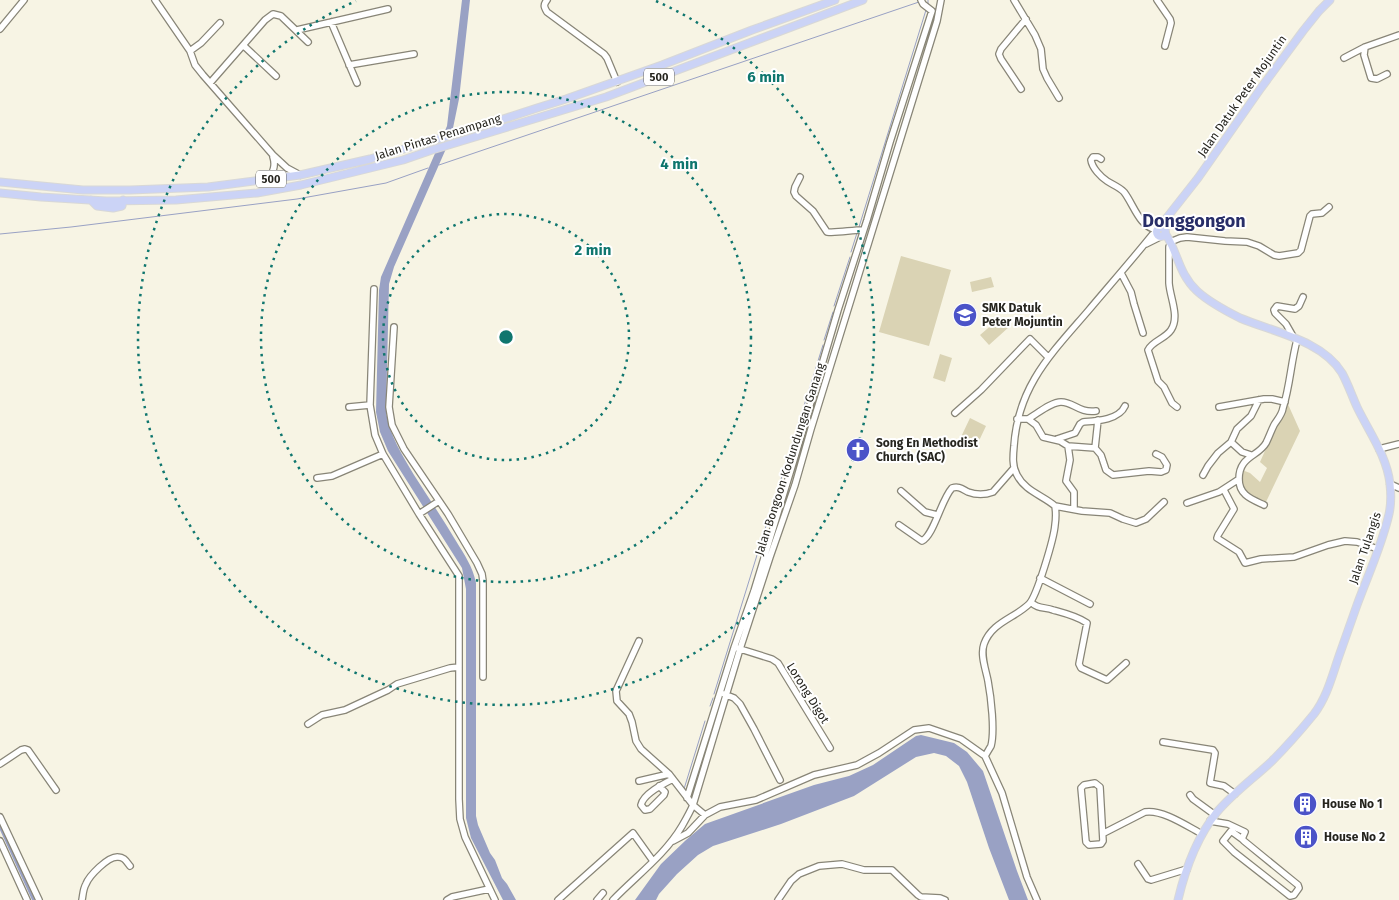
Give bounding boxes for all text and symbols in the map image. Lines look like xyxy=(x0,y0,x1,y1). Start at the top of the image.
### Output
street label: Jalan Datuk Peter Mojuntin xyxy=(1195,33,1289,159)
road number: 500 xyxy=(644,68,674,86)
text: 6 min xyxy=(747,68,785,86)
street label: Jalan Pintas Penampang xyxy=(373,111,503,163)
text: 4 min xyxy=(660,155,698,173)
road number: 500 xyxy=(256,170,286,188)
district label: Donggongon xyxy=(1142,210,1246,232)
text: 2 min xyxy=(575,241,611,259)
place label: SMK Datuk Peter Mojuntin xyxy=(982,301,1063,329)
school or university icon: SMK Datuk Peter Mojuntin xyxy=(952,302,978,328)
centre of rings xyxy=(497,328,515,346)
street label: Jalan Bongoon Kodundungan Ganang xyxy=(752,360,828,557)
place label: Song En Methodist Church (SAC) xyxy=(876,436,978,464)
church icon: Song En Methodist Church (SAC) xyxy=(845,437,871,463)
street label: Jalan Tulangis xyxy=(1346,510,1384,586)
street label: Lorong Digot xyxy=(784,660,833,726)
building icon: House No 1 xyxy=(1292,791,1318,817)
place label: House No 1 xyxy=(1322,797,1383,811)
building icon: House No 2 xyxy=(1293,824,1319,850)
place label: House No 2 xyxy=(1324,830,1385,844)

